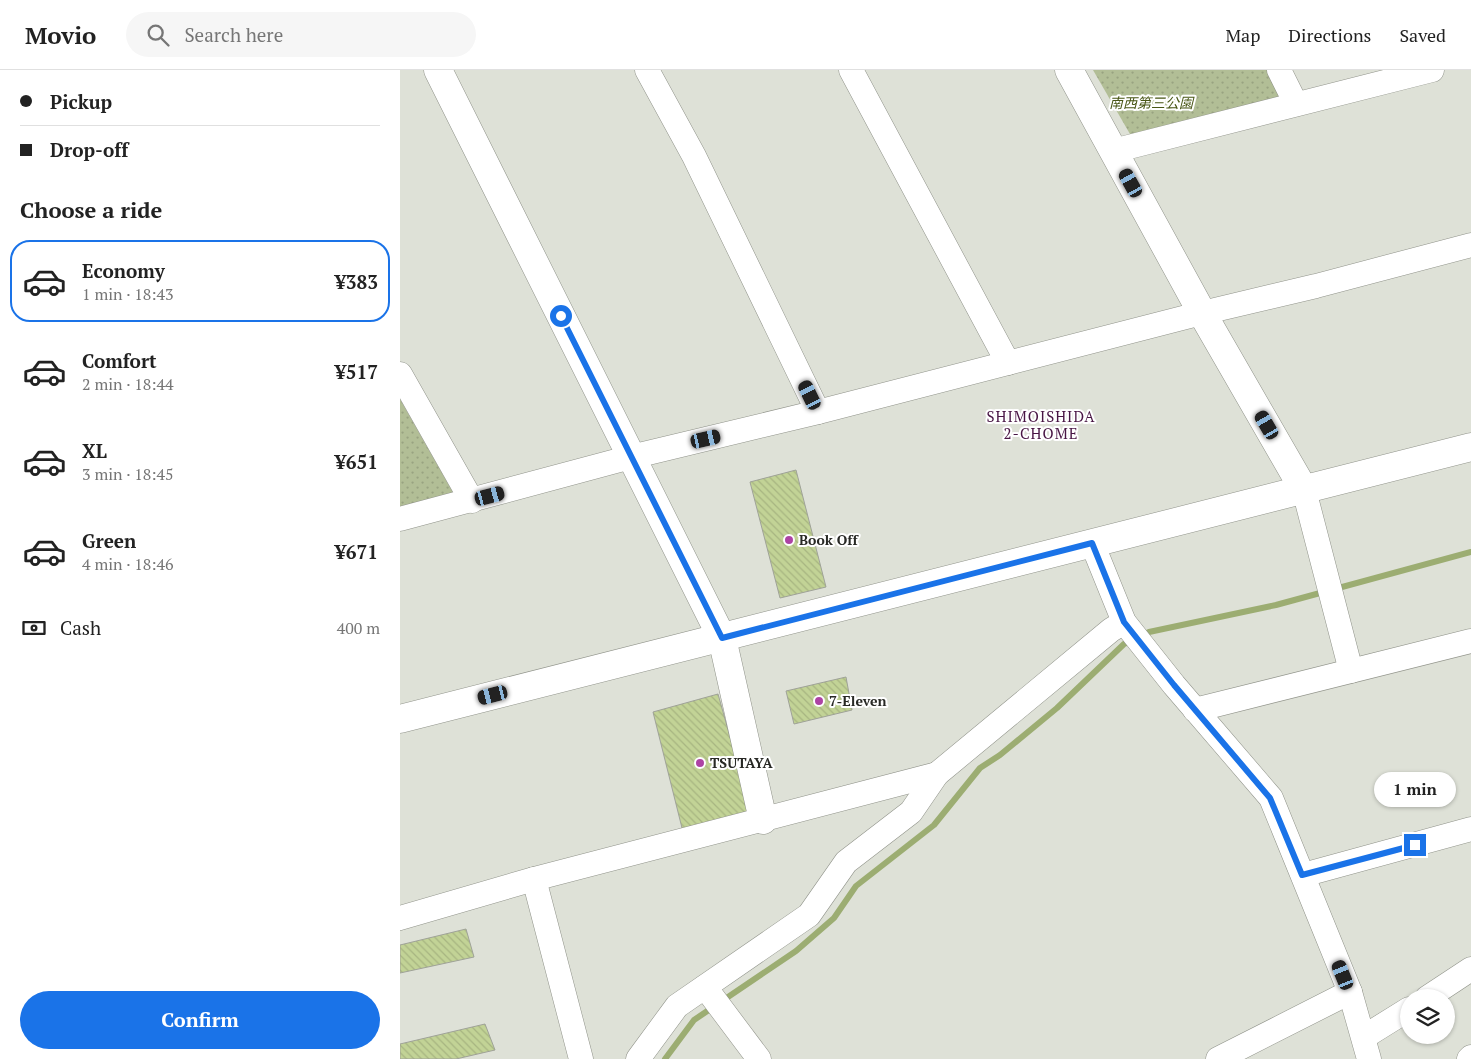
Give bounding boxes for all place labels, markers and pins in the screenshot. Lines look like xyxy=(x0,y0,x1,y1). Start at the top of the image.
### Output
place label: Book Off xyxy=(799,530,859,549)
marker: Book Off xyxy=(783,534,795,546)
place label: 7-Eleven xyxy=(829,691,887,710)
marker: 7-Eleven xyxy=(813,695,825,707)
place label: TSUTAYA xyxy=(710,753,773,772)
marker: TSUTAYA xyxy=(694,757,706,769)

